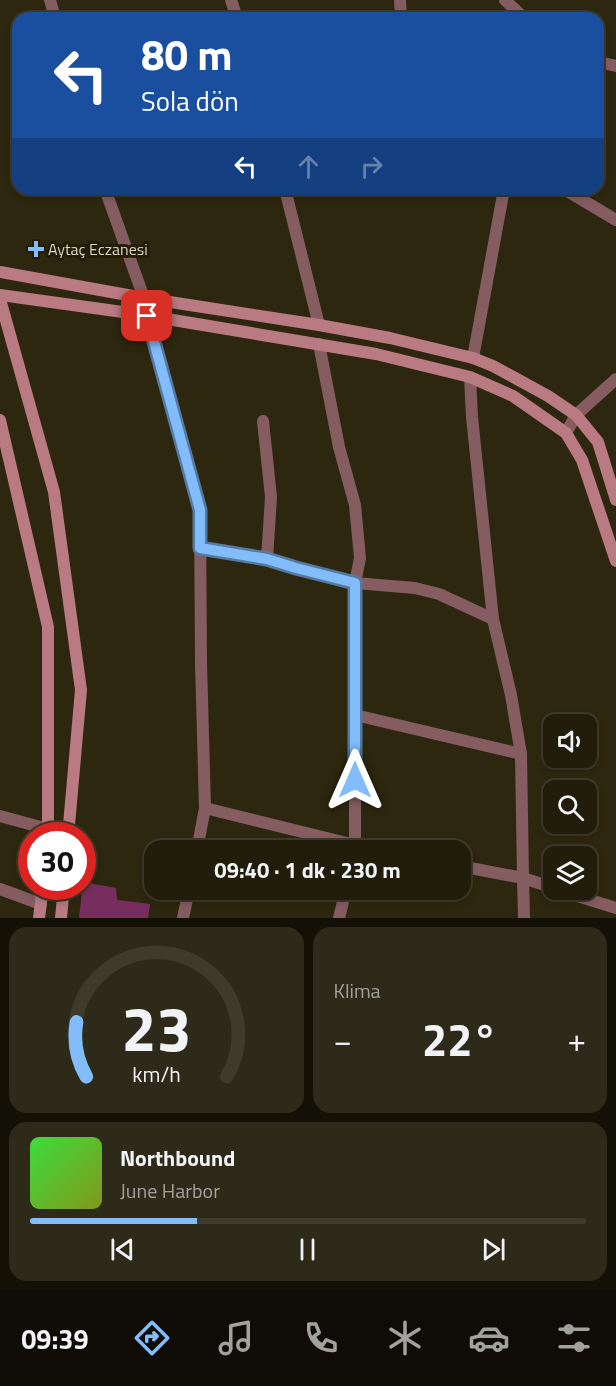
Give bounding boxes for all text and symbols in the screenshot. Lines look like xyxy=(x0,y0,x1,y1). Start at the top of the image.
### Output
text: 80 m xyxy=(141,22,233,86)
icon: left xyxy=(42,36,120,114)
text: Sola dön xyxy=(141,80,239,121)
icon: left xyxy=(229,150,262,183)
icon: ahead xyxy=(292,150,325,183)
icon: right xyxy=(355,150,388,183)
place label: Aytaç Eczanesi xyxy=(48,237,148,261)
marker: Aytaç Eczanesi xyxy=(29,242,43,256)
pin xyxy=(121,290,172,341)
icon: arrive xyxy=(130,299,163,332)
map controls xyxy=(543,714,597,900)
button: sound xyxy=(543,714,597,768)
position arrow xyxy=(323,748,387,812)
button: search xyxy=(543,780,597,834)
speed limit sign: 30 xyxy=(18,822,96,900)
button: layers xyxy=(543,846,597,900)
text: 09:40 · 1 dk · 230 m xyxy=(214,853,401,887)
text: Klima xyxy=(334,975,381,1006)
text: 23 xyxy=(121,980,191,1075)
text: 22° xyxy=(422,1005,498,1073)
text: − xyxy=(334,1015,352,1065)
text: + xyxy=(568,1015,586,1065)
text: km/h xyxy=(132,1058,181,1090)
text: Northbound xyxy=(120,1141,235,1175)
text: June Harbor xyxy=(120,1175,220,1206)
icon: previous xyxy=(106,1233,139,1266)
icon: pause xyxy=(291,1233,324,1266)
icon: next xyxy=(477,1233,510,1266)
icon: directions xyxy=(131,1317,173,1359)
icon: music xyxy=(215,1317,257,1359)
icon: phone xyxy=(300,1317,342,1359)
icon: climate xyxy=(384,1317,426,1359)
icon: car xyxy=(468,1317,510,1359)
icon: filters xyxy=(553,1317,595,1359)
text: 09:39 xyxy=(21,1318,89,1359)

